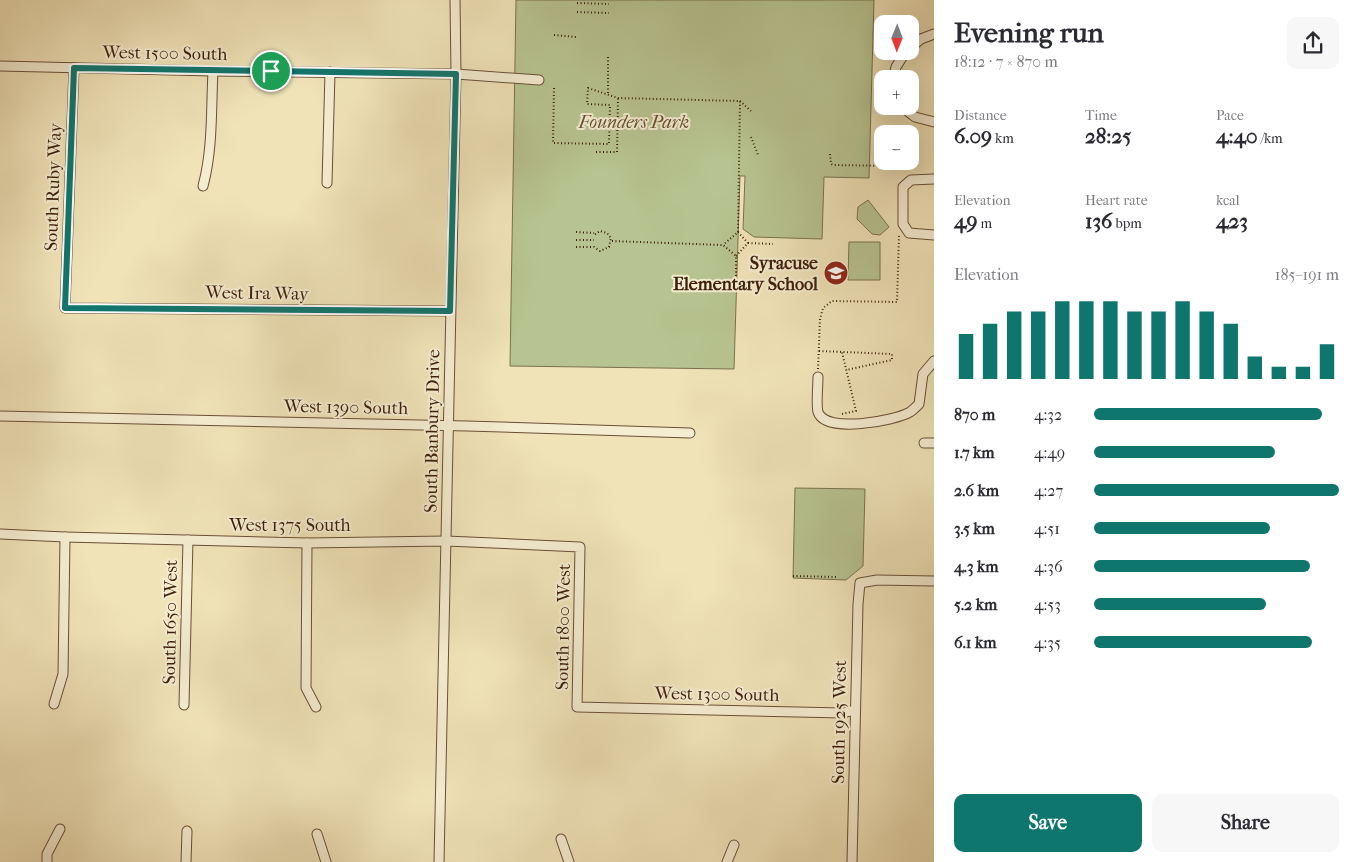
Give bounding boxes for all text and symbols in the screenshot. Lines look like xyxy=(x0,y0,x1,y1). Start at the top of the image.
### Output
north arrow xyxy=(874,15,919,60)
map controls xyxy=(874,15,919,170)
text: Evening run xyxy=(954,16,1104,49)
button: share xyxy=(1287,17,1339,69)
street label: West 1500 South xyxy=(101,42,228,65)
pin xyxy=(250,50,292,92)
text: 18:12 · 7 × 870 m xyxy=(954,52,1058,71)
icon: arrive xyxy=(257,57,285,85)
button: + xyxy=(874,70,919,115)
text: Distance xyxy=(954,107,1007,124)
text: Time xyxy=(1085,107,1117,124)
text: Pace xyxy=(1216,107,1244,124)
park label: Founders Park xyxy=(578,112,689,133)
street label: South Ruby Way xyxy=(41,121,66,251)
text: 6.09 xyxy=(954,124,992,148)
text: 28:25 xyxy=(1085,124,1131,148)
text: 4:40 xyxy=(1216,124,1257,148)
button: − xyxy=(874,125,919,170)
text: km xyxy=(992,130,1014,147)
text: /km xyxy=(1257,130,1283,147)
text: Elevation xyxy=(954,192,1011,209)
text: Heart rate xyxy=(1085,192,1148,209)
text: kcal xyxy=(1216,192,1240,209)
text: 49 xyxy=(954,209,977,233)
text: 136 xyxy=(1085,209,1112,233)
text: 423 xyxy=(1216,209,1248,233)
text: m xyxy=(977,215,992,232)
text: bpm xyxy=(1112,215,1142,232)
place label: Syracuse Elementary School xyxy=(673,253,819,295)
school or university icon: Syracuse Elementary School xyxy=(823,260,849,286)
text: Elevation xyxy=(954,265,1019,284)
text: 185–191 m xyxy=(1275,265,1339,284)
street label: West Ira Way xyxy=(204,282,310,305)
street label: South Banbury Drive xyxy=(421,349,444,513)
street label: West 1390 South xyxy=(283,396,408,419)
text: 870 m xyxy=(954,405,995,424)
text: 4:32 xyxy=(1034,405,1062,424)
text: 1.7 km xyxy=(954,443,995,462)
text: 4:49 xyxy=(1034,443,1065,462)
text: 2.6 km xyxy=(954,481,999,500)
text: 4:27 xyxy=(1034,481,1063,500)
street label: West 1375 South xyxy=(228,515,351,536)
text: 3.5 km xyxy=(954,519,995,538)
text: 4:51 xyxy=(1034,519,1060,538)
text: 4.3 km xyxy=(954,557,998,576)
text: 4:36 xyxy=(1034,557,1063,576)
street label: South 1650 West xyxy=(159,559,182,685)
street label: South 1800 West xyxy=(552,563,575,690)
text: 5.2 km xyxy=(954,595,997,614)
text: 4:53 xyxy=(1034,595,1061,614)
text: 6.1 km xyxy=(954,633,996,652)
text: 4:35 xyxy=(1034,633,1061,652)
street label: South 1925 West xyxy=(828,659,851,784)
street label: West 1300 South xyxy=(653,683,780,706)
button: Save xyxy=(954,794,1142,852)
button: Share xyxy=(1152,794,1339,852)

